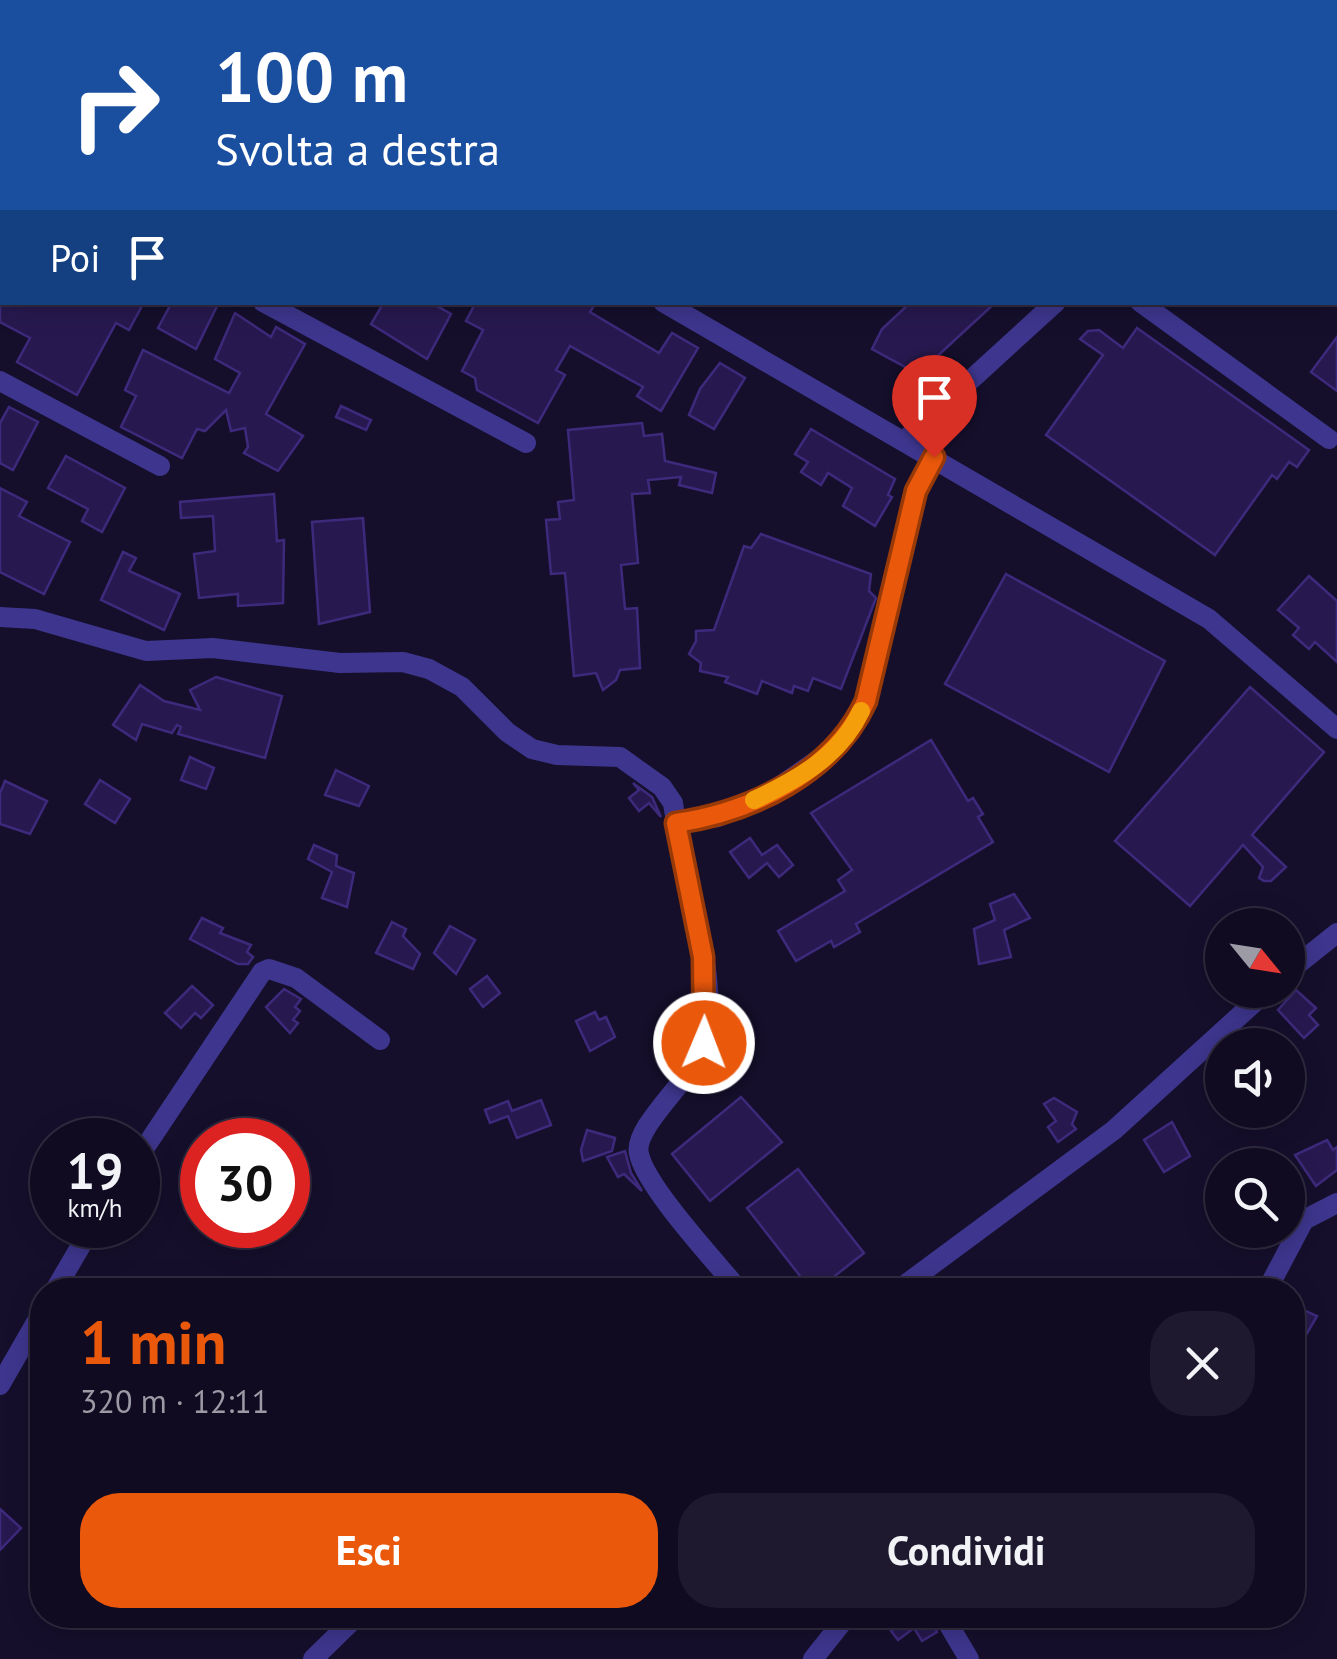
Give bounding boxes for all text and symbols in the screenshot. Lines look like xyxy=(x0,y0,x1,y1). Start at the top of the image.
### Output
text: 100 m xyxy=(215,31,408,121)
icon: right xyxy=(50,40,180,170)
text: Svolta a destra xyxy=(215,119,500,177)
icon: arrive xyxy=(120,230,175,285)
text: Poi xyxy=(50,233,100,282)
pin xyxy=(892,355,977,458)
icon: arrive xyxy=(907,370,962,425)
north arrow xyxy=(1205,908,1305,1008)
map controls xyxy=(1205,908,1305,1248)
position arrow xyxy=(652,991,756,1095)
button: sound xyxy=(1205,1028,1305,1128)
speed limit sign: 30 xyxy=(180,1118,310,1248)
text: 19 xyxy=(67,1138,123,1203)
button: search xyxy=(1205,1148,1305,1248)
text: km/h xyxy=(68,1192,122,1224)
text: 1 min xyxy=(80,1303,226,1381)
button: close xyxy=(1150,1311,1255,1416)
text: 320 m · 12:11 xyxy=(80,1380,269,1422)
button: Esci xyxy=(80,1493,658,1608)
button: Condividi xyxy=(678,1493,1255,1608)

